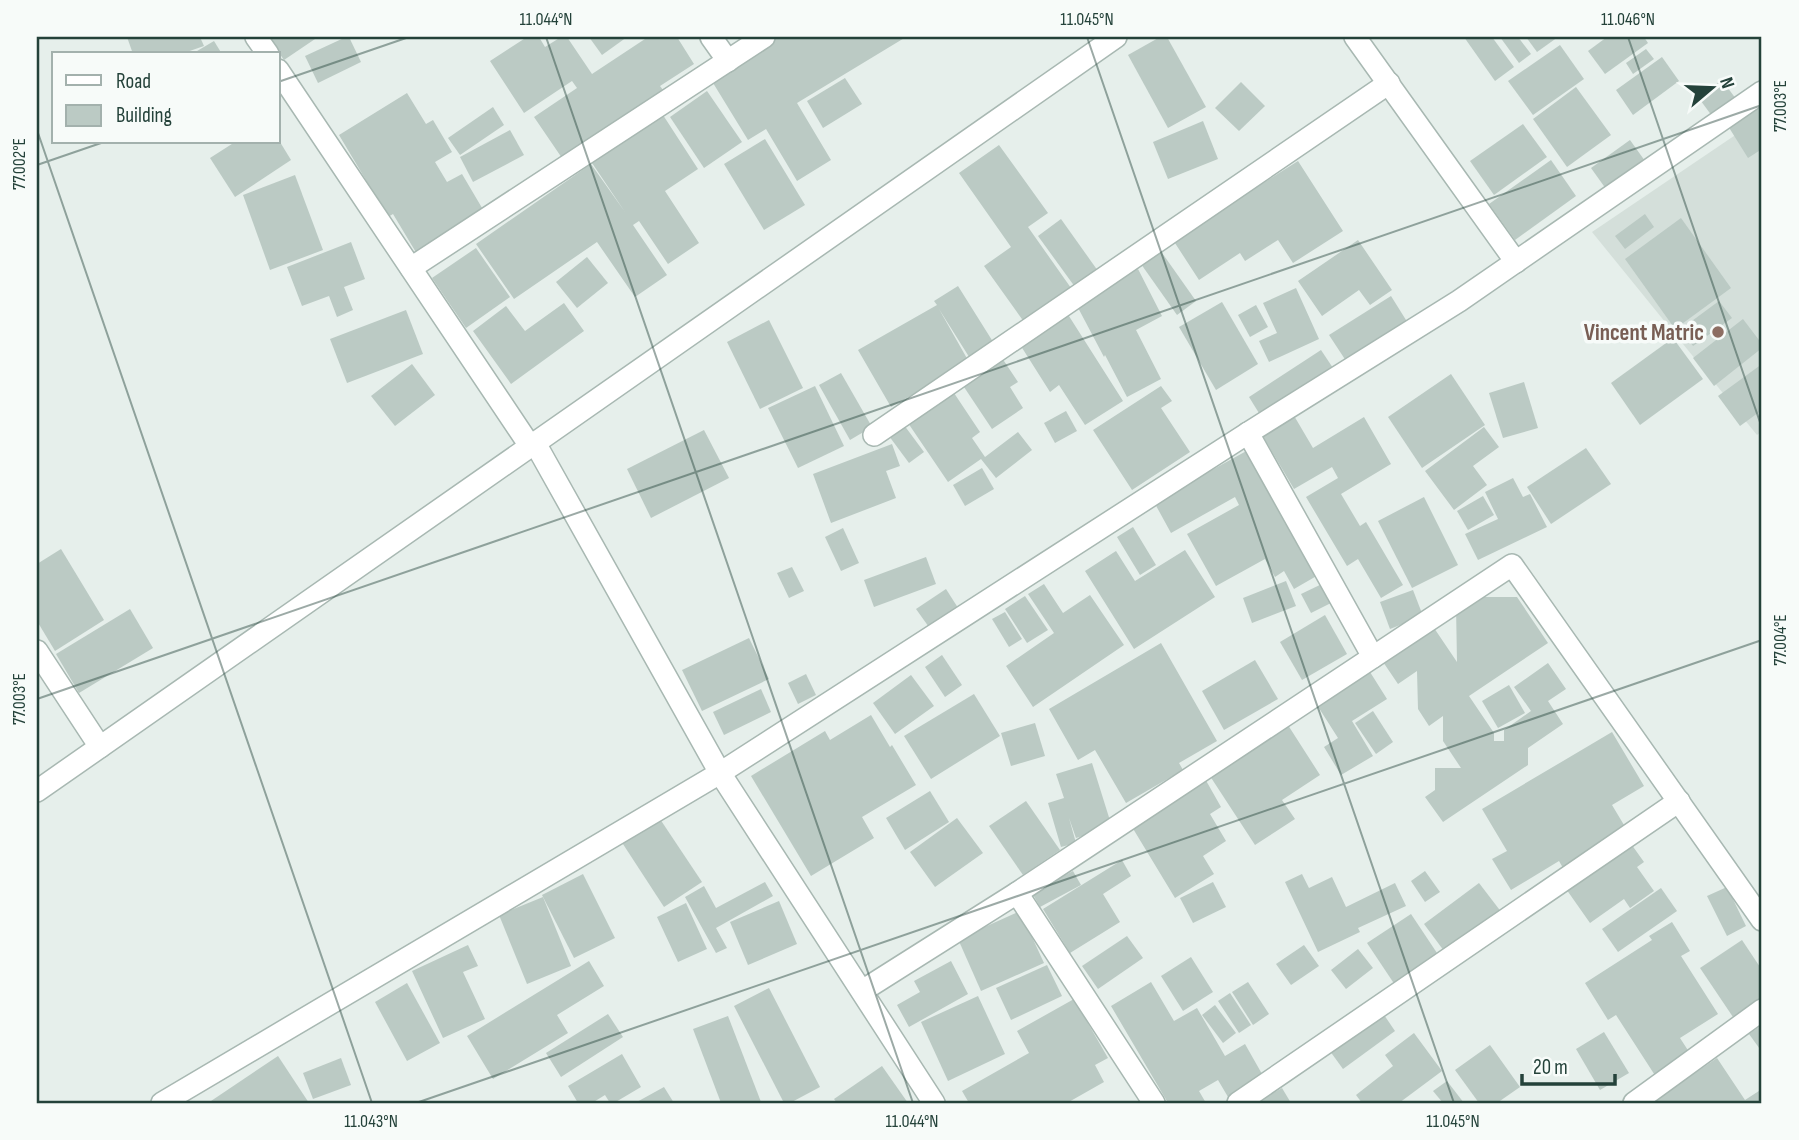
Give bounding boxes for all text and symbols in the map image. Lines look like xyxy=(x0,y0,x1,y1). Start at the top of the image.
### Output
text: 11.044°N xyxy=(520,9,572,30)
text: 11.045°N xyxy=(1060,9,1114,30)
text: 11.046°N xyxy=(1601,9,1655,30)
legend xyxy=(52,52,280,144)
north arrow xyxy=(1676,52,1746,122)
text: Road xyxy=(116,69,151,94)
text: N xyxy=(1714,74,1739,91)
text: 77.003°E xyxy=(1770,80,1791,132)
text: Building xyxy=(116,103,172,128)
text: 77.002°E xyxy=(9,138,30,190)
place label: Vincent Matric xyxy=(1584,319,1704,347)
marker: Vincent Matric xyxy=(1710,324,1726,340)
text: 77.004°E xyxy=(1770,614,1791,666)
text: 77.003°E xyxy=(9,673,30,725)
scale bar xyxy=(1522,1042,1615,1086)
text: 20 m xyxy=(1533,1055,1568,1080)
text: 11.043°N xyxy=(344,1111,398,1132)
text: 11.044°N xyxy=(886,1111,938,1132)
text: 11.045°N xyxy=(1426,1111,1480,1132)

